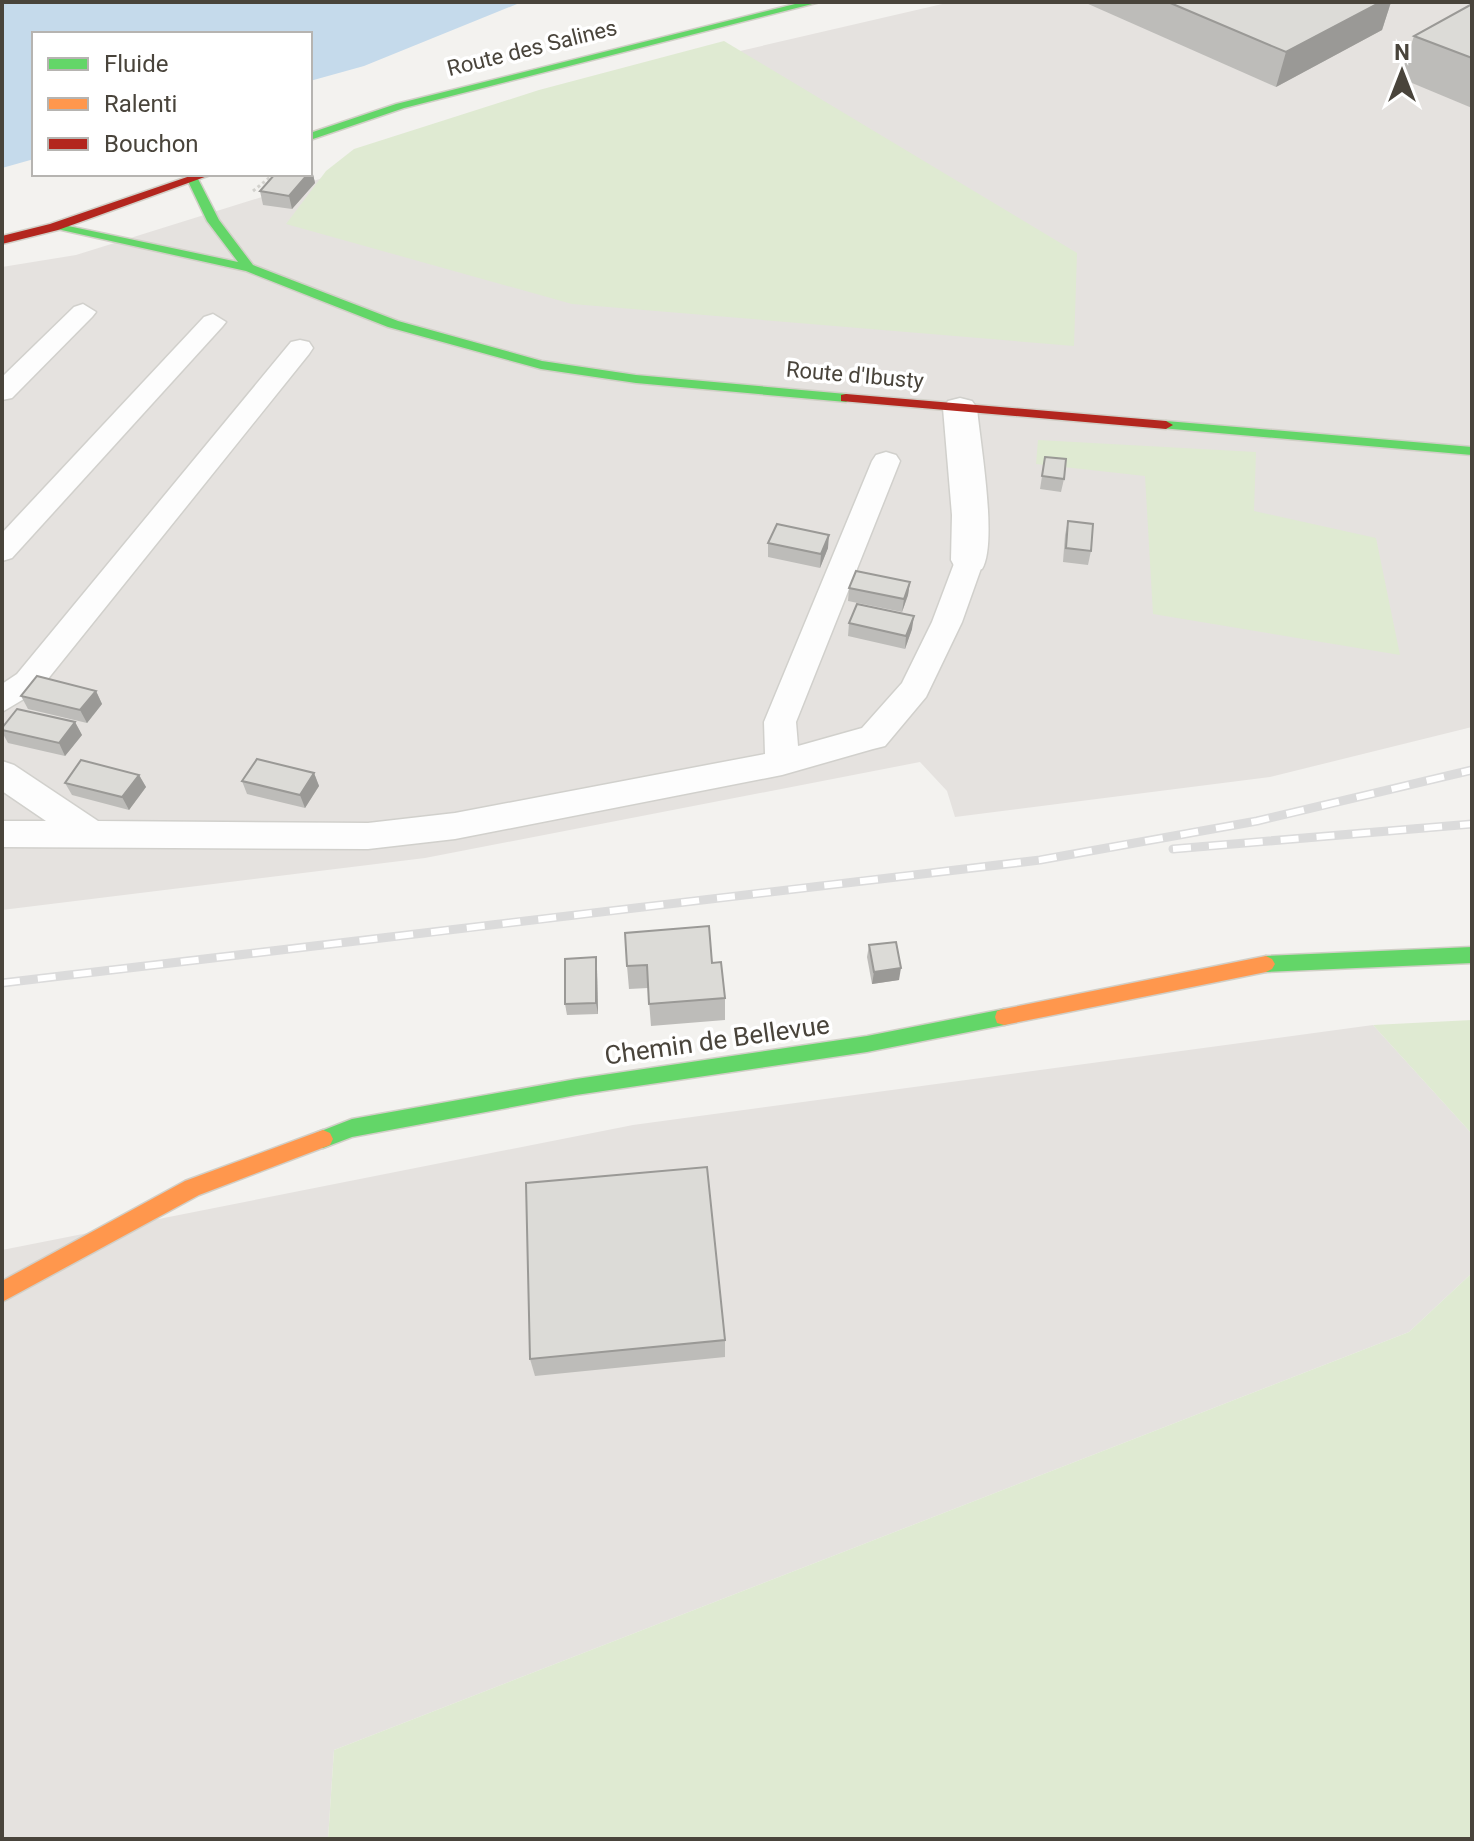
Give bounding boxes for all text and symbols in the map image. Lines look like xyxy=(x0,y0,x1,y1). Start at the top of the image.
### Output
street label: Route des Salines xyxy=(444,15,620,81)
legend xyxy=(32,32,312,176)
north arrow xyxy=(1362,32,1442,112)
text: N xyxy=(1394,40,1410,65)
text: Fluide xyxy=(104,50,168,78)
text: Ralenti xyxy=(104,90,177,118)
text: Bouchon xyxy=(104,130,199,158)
street label: Route d'Ibusty xyxy=(785,357,926,394)
street label: Chemin de Bellevue xyxy=(603,1009,831,1071)

